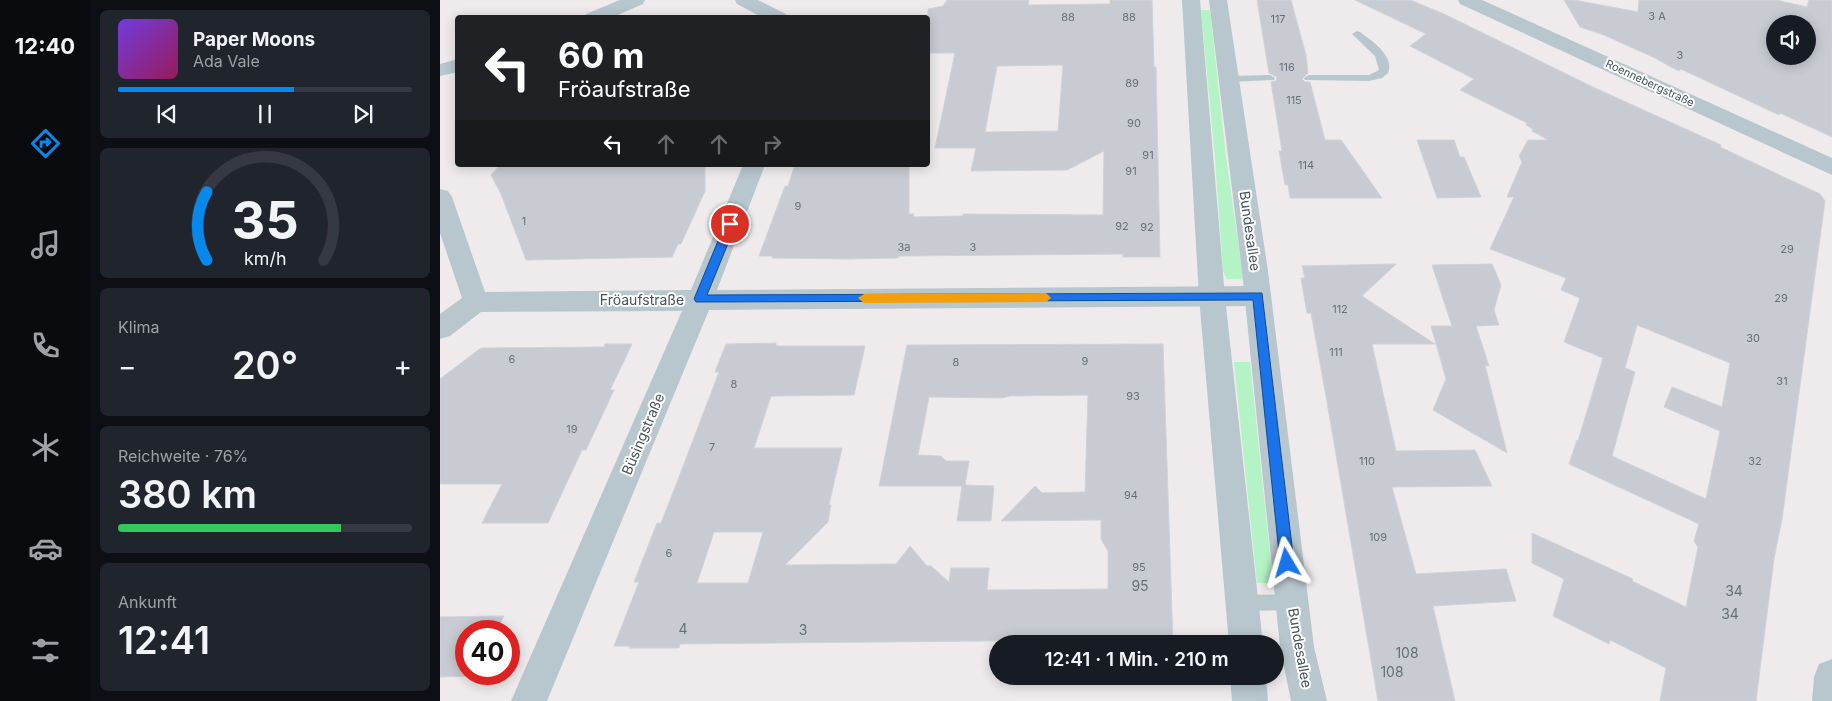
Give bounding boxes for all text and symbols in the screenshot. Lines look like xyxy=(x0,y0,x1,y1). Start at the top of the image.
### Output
house number: 3 A xyxy=(1648,9,1666,23)
house number: 88 xyxy=(1061,10,1075,24)
house number: 88 xyxy=(1122,10,1136,24)
house number: 117 xyxy=(1270,12,1286,26)
map controls xyxy=(1766,15,1816,65)
button: sound xyxy=(1766,15,1816,65)
text: Paper Moons xyxy=(193,28,315,51)
text: 12:40 xyxy=(15,33,75,59)
text: 60 m xyxy=(558,34,645,76)
icon: left xyxy=(475,35,540,100)
house number: 3 xyxy=(1677,48,1684,62)
text: Ada Vale xyxy=(193,51,260,71)
street label: Roennebergstraße xyxy=(1603,56,1697,110)
house number: 116 xyxy=(1279,60,1295,74)
text: Fröaufstraße xyxy=(558,76,691,102)
house number: 89 xyxy=(1125,76,1139,90)
house number: 115 xyxy=(1286,93,1302,107)
icon: previous xyxy=(153,100,181,128)
icon: pause xyxy=(251,100,279,128)
icon: next xyxy=(349,100,377,128)
house number: 90 xyxy=(1127,116,1141,130)
icon: directions xyxy=(28,126,63,161)
icon: left xyxy=(599,130,627,158)
icon: ahead xyxy=(652,130,680,158)
icon: ahead xyxy=(705,130,733,158)
icon: right xyxy=(758,130,786,158)
house number: 91 xyxy=(1142,148,1154,162)
house number: 114 xyxy=(1298,158,1314,172)
house number: 91 xyxy=(1125,164,1137,178)
text: 35 xyxy=(232,189,298,252)
street label: Bundesallee xyxy=(1236,190,1265,272)
house number: 9 xyxy=(795,199,802,213)
pin xyxy=(709,203,751,245)
icon: arrive xyxy=(716,210,744,238)
house number: 1 xyxy=(522,214,526,228)
house number: 92 xyxy=(1115,219,1129,233)
house number: 92 xyxy=(1140,220,1154,234)
icon: music xyxy=(28,227,63,262)
house number: 3a xyxy=(898,240,910,254)
house number: 3 xyxy=(970,240,977,254)
house number: 29 xyxy=(1780,242,1794,256)
text: km/h xyxy=(244,248,286,269)
street label: Fröaufstraße xyxy=(600,291,684,308)
house number: 29 xyxy=(1774,291,1788,305)
house number: 112 xyxy=(1332,302,1348,316)
text: Klima xyxy=(118,317,160,337)
icon: phone xyxy=(28,328,63,363)
house number: 30 xyxy=(1746,331,1760,345)
text: 20° xyxy=(232,342,298,388)
house number: 111 xyxy=(1329,345,1343,359)
text: − xyxy=(118,349,137,383)
text: + xyxy=(393,349,412,383)
house number: 6 xyxy=(509,352,516,366)
house number: 9 xyxy=(1082,354,1089,368)
house number: 8 xyxy=(953,355,960,369)
house number: 31 xyxy=(1776,374,1788,388)
house number: 8 xyxy=(731,377,738,391)
house number: 93 xyxy=(1126,389,1140,403)
street label: Büsingstraße xyxy=(618,390,667,477)
house number: 19 xyxy=(566,422,578,436)
icon: climate xyxy=(28,430,63,465)
house number: 7 xyxy=(709,440,715,454)
text: Reichweite · 76% xyxy=(118,446,248,466)
house number: 110 xyxy=(1359,454,1375,468)
house number: 32 xyxy=(1748,454,1762,468)
text: 380 km xyxy=(118,471,257,517)
house number: 94 xyxy=(1124,488,1138,502)
house number: 109 xyxy=(1369,530,1387,544)
icon: car xyxy=(28,531,63,566)
position arrow xyxy=(1260,536,1312,588)
house number: 6 xyxy=(666,546,673,560)
house number: 95 xyxy=(1132,560,1146,574)
house number: 95 xyxy=(1131,577,1149,594)
house number: 34 xyxy=(1725,582,1743,599)
text: Ankunft xyxy=(118,592,177,612)
house number: 34 xyxy=(1721,605,1739,622)
street label: Bundesallee xyxy=(1285,607,1316,689)
text: 12:41 xyxy=(118,617,210,663)
speed limit sign: 40 xyxy=(455,620,520,685)
house number: 4 xyxy=(678,620,688,637)
house number: 3 xyxy=(799,621,807,638)
icon: filters xyxy=(28,633,63,668)
house number: 108 xyxy=(1395,644,1419,661)
text: 12:41 · 1 Min. · 210 m xyxy=(1044,648,1229,671)
house number: 108 xyxy=(1380,663,1404,680)

